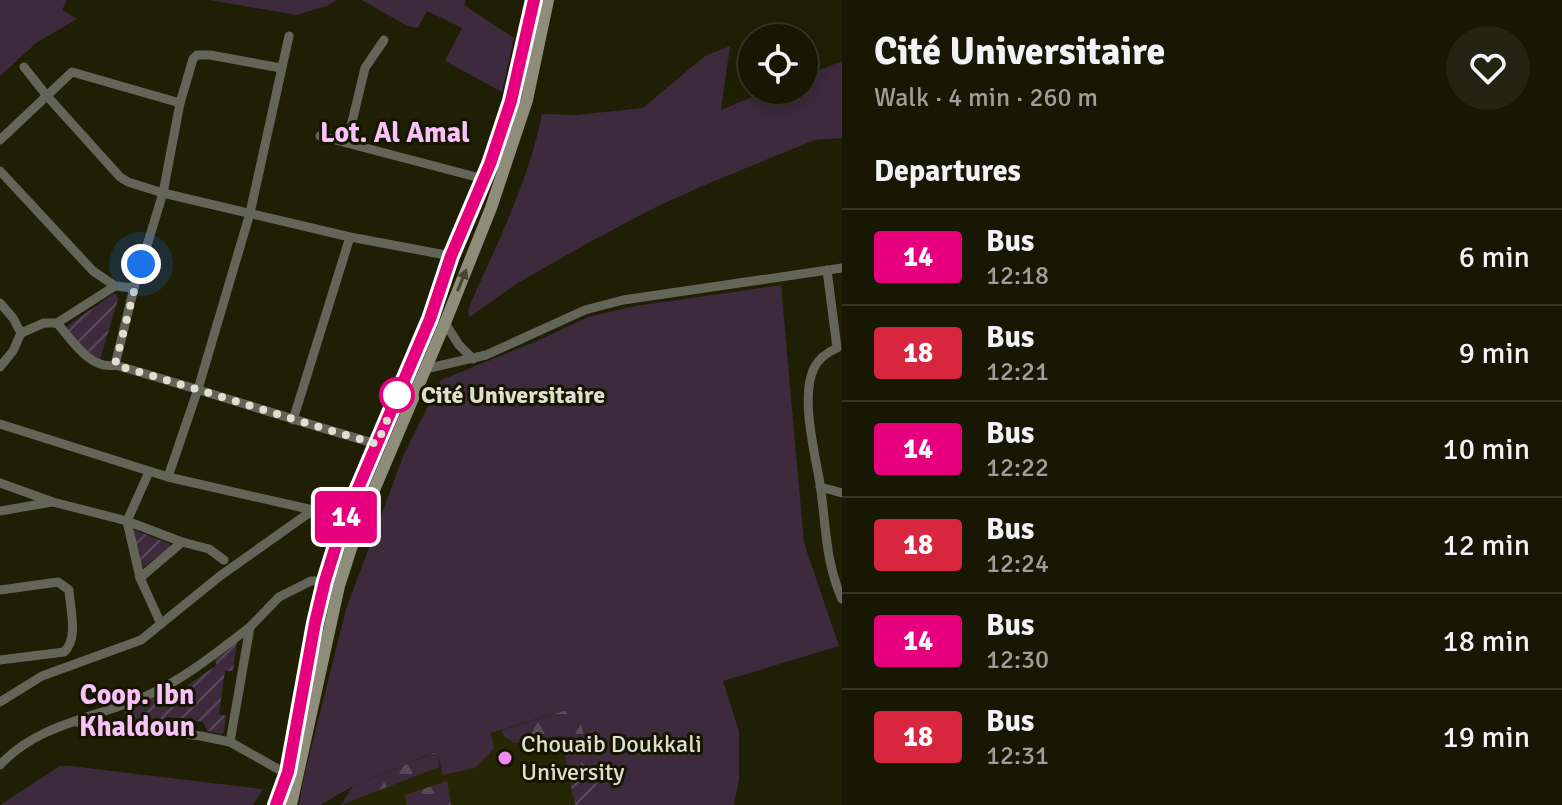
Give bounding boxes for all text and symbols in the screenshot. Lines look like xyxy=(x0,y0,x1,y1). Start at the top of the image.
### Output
map controls xyxy=(738,24,818,104)
button: locate xyxy=(738,24,818,104)
button: heart xyxy=(1446,26,1530,110)
text: Cité Universitaire xyxy=(874,28,1165,75)
text: Walk · 4 min · 260 m xyxy=(874,82,1098,114)
district label: Lot. Al Amal xyxy=(320,116,470,150)
text: Departures xyxy=(874,153,1021,190)
text: Bus xyxy=(986,223,1034,260)
text: 6 min xyxy=(1459,239,1530,276)
text: 14 xyxy=(903,240,933,274)
your location xyxy=(121,244,161,284)
text: 12:18 xyxy=(986,260,1049,292)
one-way arrow xyxy=(456,268,469,292)
text: Bus xyxy=(986,319,1034,356)
text: 9 min xyxy=(1459,335,1530,372)
text: 18 xyxy=(903,336,933,370)
text: 12:21 xyxy=(986,356,1049,388)
marker: Cité Universitaire xyxy=(380,378,414,412)
place label: Cité Universitaire xyxy=(421,380,605,410)
text: Bus xyxy=(986,415,1034,452)
text: 10 min xyxy=(1443,431,1530,468)
text: 14 xyxy=(903,432,933,466)
text: 12:22 xyxy=(986,452,1049,484)
line badge: 14 xyxy=(310,491,382,543)
text: 14 xyxy=(331,500,361,534)
text: Bus xyxy=(986,511,1034,548)
text: 12 min xyxy=(1443,527,1530,564)
text: 18 xyxy=(903,528,933,562)
text: 12:24 xyxy=(986,548,1049,580)
text: Bus xyxy=(986,607,1034,644)
text: 18 min xyxy=(1443,623,1530,660)
text: 14 xyxy=(903,624,933,658)
text: 12:30 xyxy=(986,644,1049,676)
district label: Coop. Ibn Khaldoun xyxy=(79,678,195,744)
text: Bus xyxy=(986,703,1034,740)
text: 19 min xyxy=(1443,719,1530,756)
text: 18 xyxy=(903,720,933,754)
place label: Chouaib Doukkali University xyxy=(521,729,702,787)
text: 12:31 xyxy=(986,740,1049,772)
marker: Chouaib Doukkali University xyxy=(496,749,514,767)

